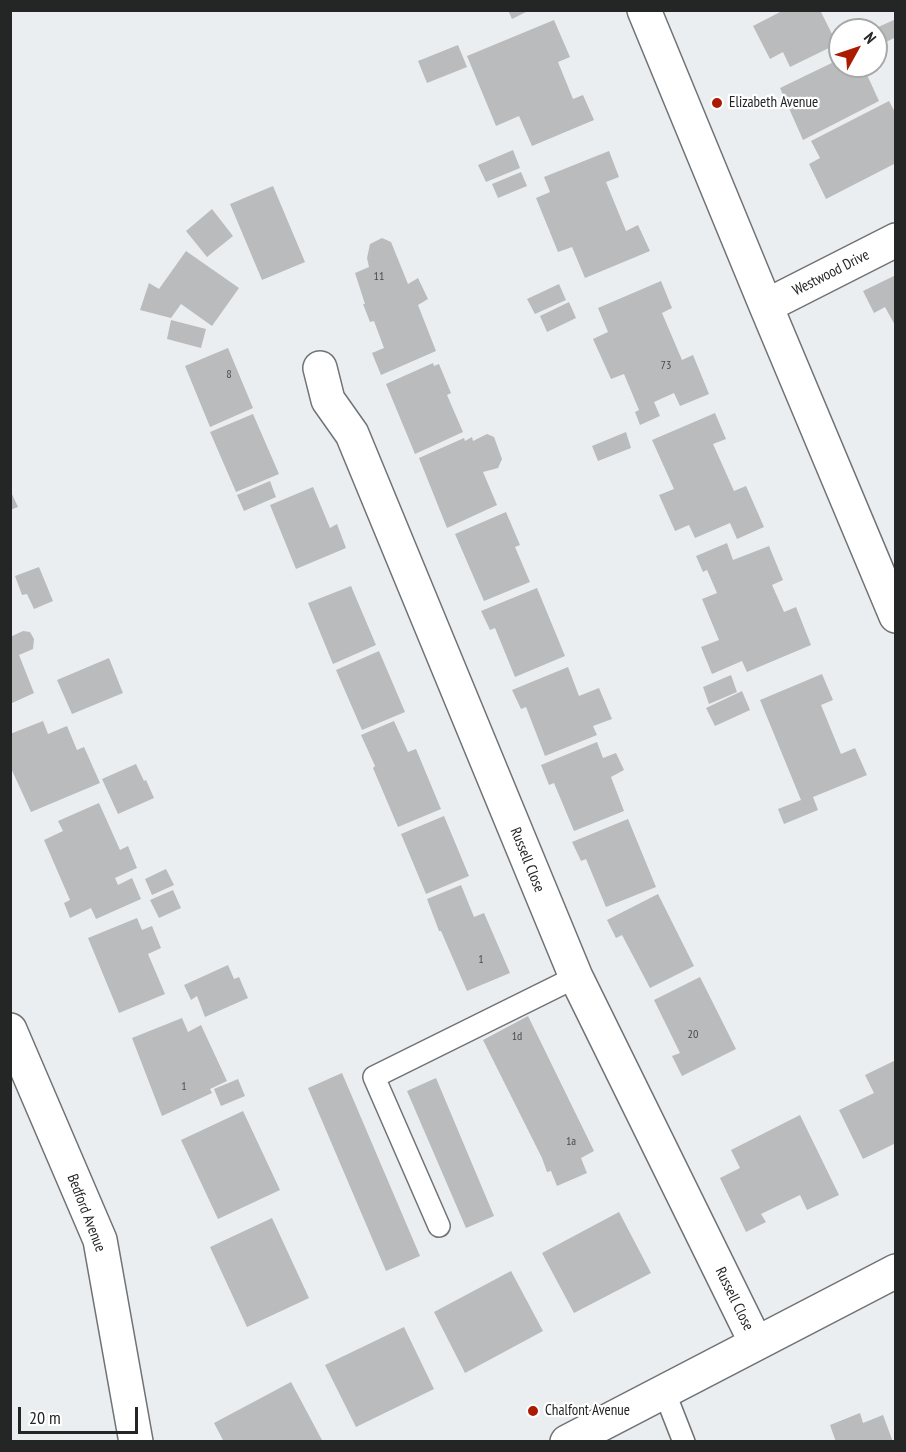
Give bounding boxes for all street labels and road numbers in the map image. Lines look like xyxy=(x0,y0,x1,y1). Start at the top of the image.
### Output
street label: Westwood Drive xyxy=(790,246,872,300)
street label: Russell Close xyxy=(506,825,548,895)
street label: Bedford Avenue xyxy=(63,1172,109,1254)
street label: Russell Close xyxy=(711,1264,757,1334)

